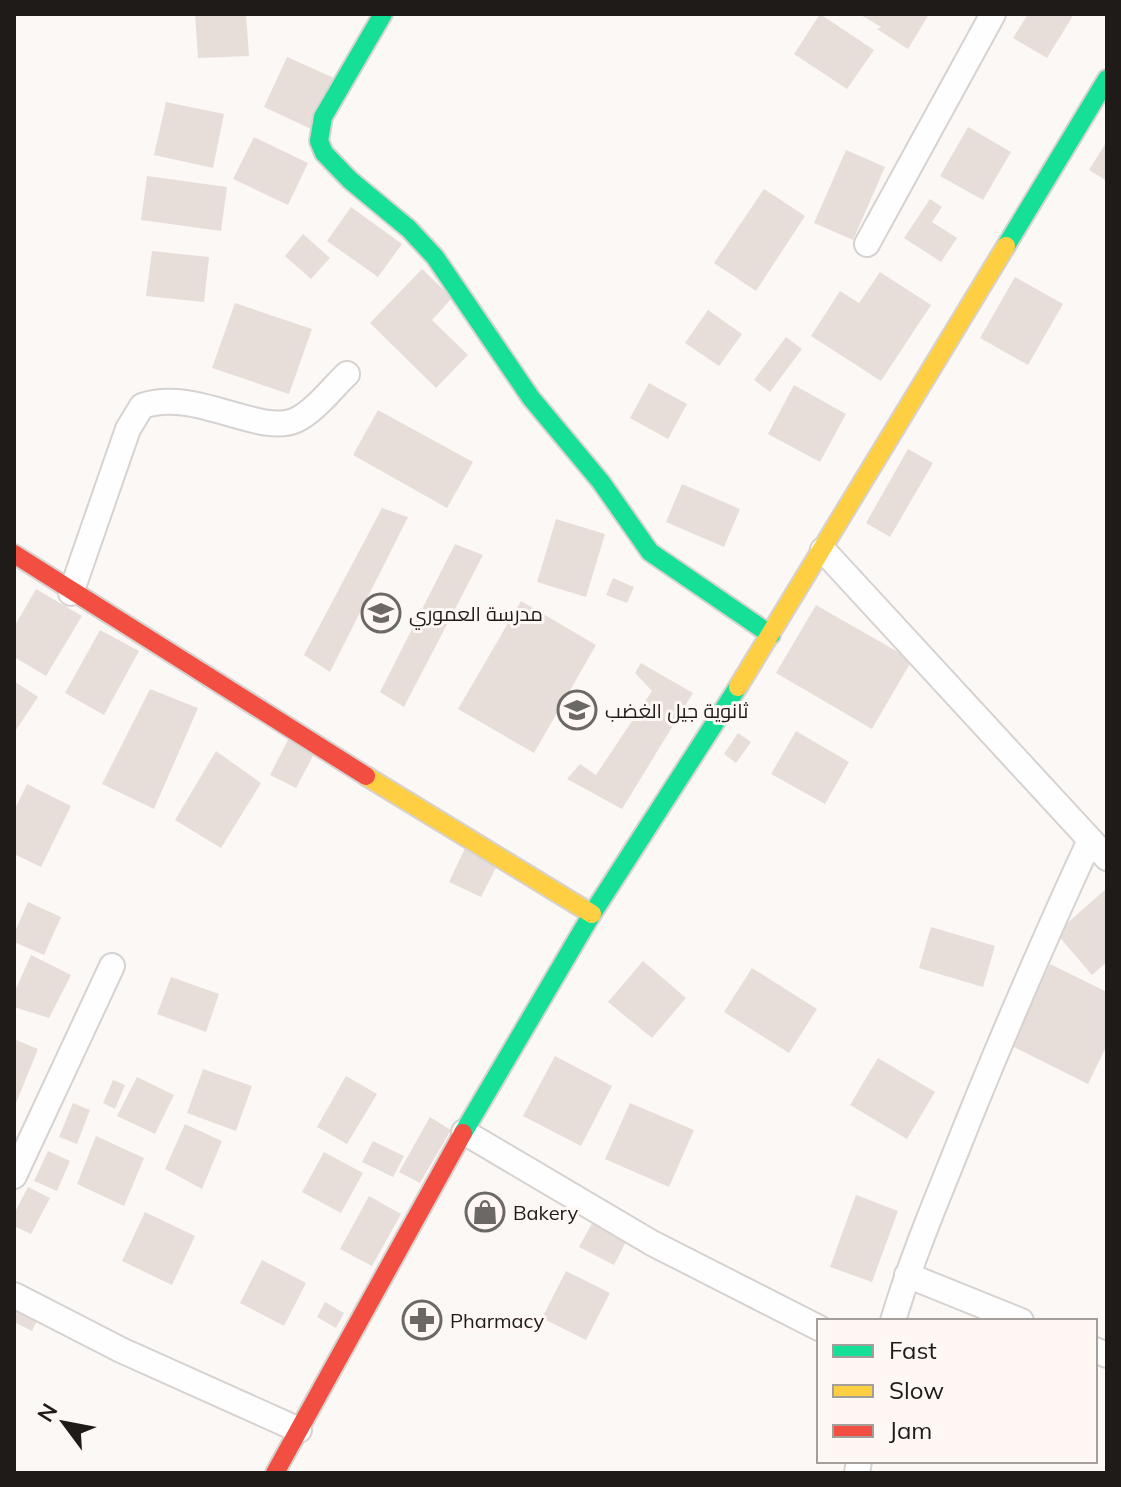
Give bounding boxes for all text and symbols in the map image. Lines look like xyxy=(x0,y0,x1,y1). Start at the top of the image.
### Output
school or university icon: مدرسة العموري xyxy=(360,592,402,634)
place label: مدرسة العموري xyxy=(409,601,543,630)
school or university icon: ثانوية جيل الغضب xyxy=(556,689,598,731)
place label: ثانوية جيل الغضب xyxy=(605,698,749,724)
shop icon: Bakery xyxy=(464,1191,506,1233)
place label: Bakery xyxy=(513,1200,578,1225)
pharmacy icon: Pharmacy xyxy=(401,1299,443,1341)
place label: Pharmacy xyxy=(450,1308,545,1333)
legend xyxy=(817,1319,1097,1463)
text: Fast xyxy=(889,1335,937,1365)
text: Slow xyxy=(889,1375,944,1405)
north arrow xyxy=(24,1383,104,1463)
text: N xyxy=(31,1398,63,1427)
text: Jam xyxy=(889,1415,932,1445)

